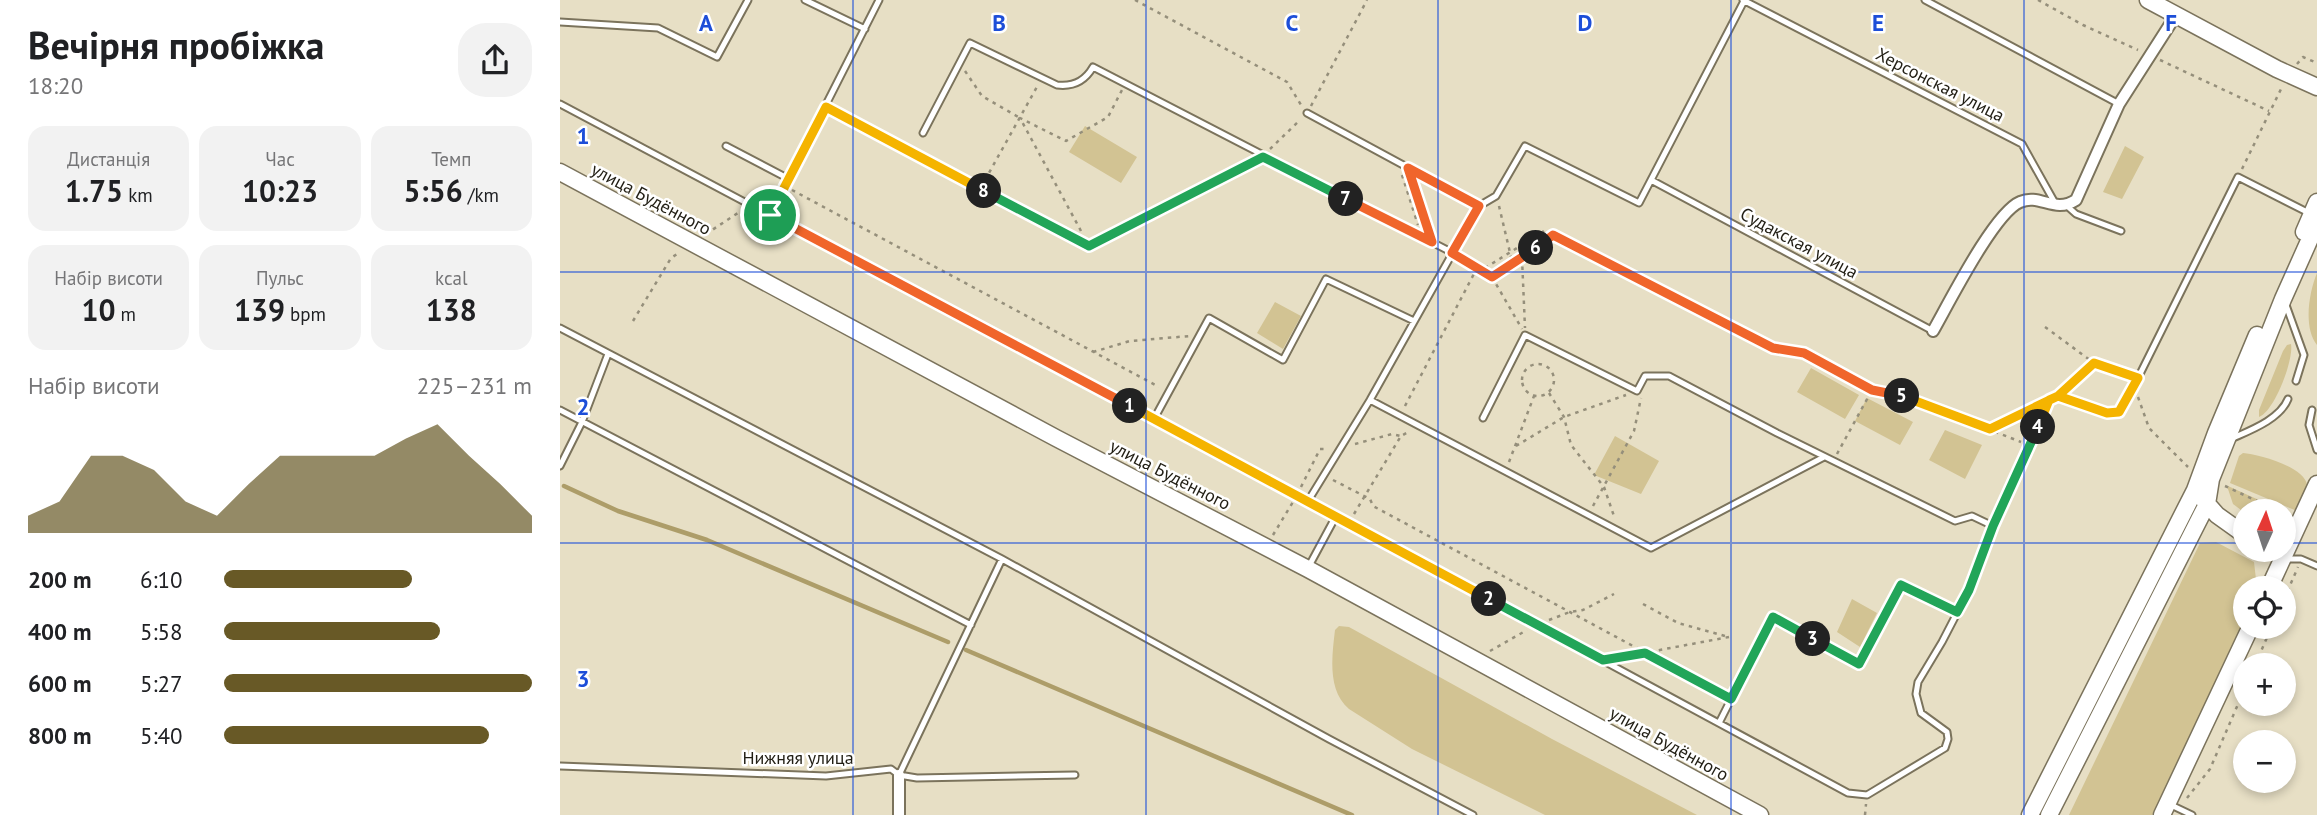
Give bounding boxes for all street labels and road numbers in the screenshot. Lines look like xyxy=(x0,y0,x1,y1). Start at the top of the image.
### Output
street label: Херсонская улица xyxy=(1872,42,2008,127)
street label: улица Будённого xyxy=(587,157,715,240)
street label: Судакская улица xyxy=(1736,202,1862,283)
street label: улица Будённого xyxy=(1106,434,1235,515)
street label: улица Будённого xyxy=(1606,701,1733,786)
street label: Нижняя улица xyxy=(742,746,854,769)

